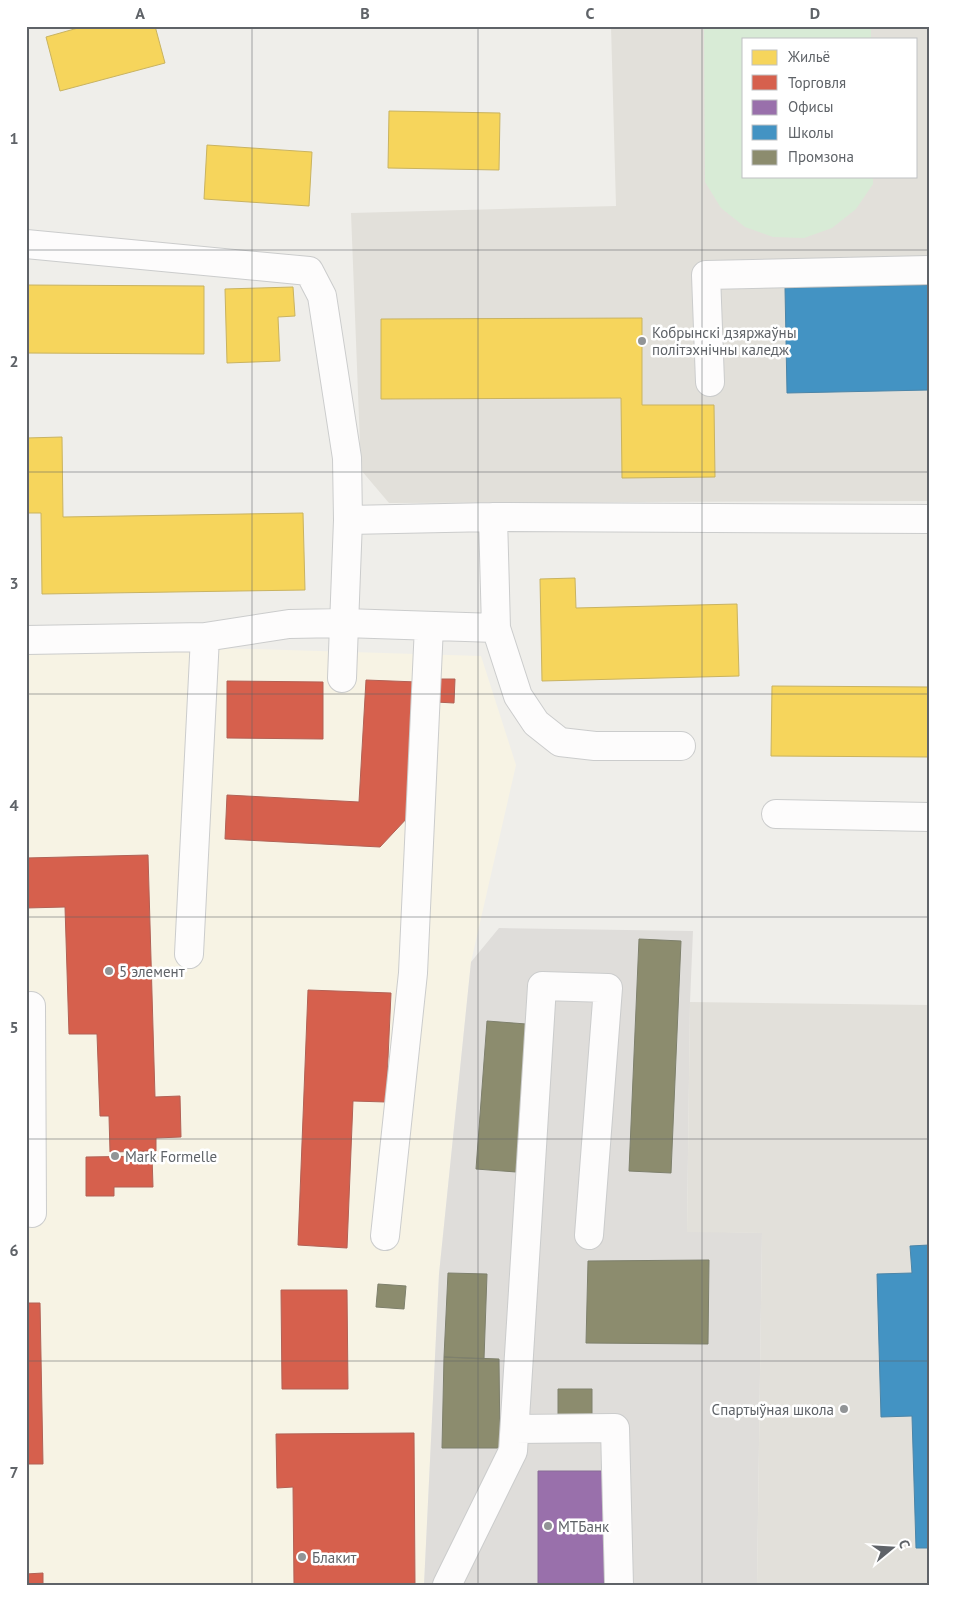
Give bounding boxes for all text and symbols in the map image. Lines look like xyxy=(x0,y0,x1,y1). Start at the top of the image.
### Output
text: A xyxy=(135,3,145,23)
text: B xyxy=(360,3,370,23)
text: C xyxy=(586,3,595,23)
text: D xyxy=(810,3,820,23)
legend xyxy=(742,38,918,178)
text: Жильё xyxy=(787,47,830,66)
text: Торговля xyxy=(788,73,846,92)
text: Офисы xyxy=(788,97,833,116)
text: Школы xyxy=(788,123,834,142)
text: 1 xyxy=(9,128,19,148)
text: Промзона xyxy=(788,147,854,166)
place label: Кобрынскі дзяржаўны політэхнічны каледж xyxy=(652,323,797,359)
marker: Кобрынскі дзяржаўны політэхнічны каледж xyxy=(636,335,648,347)
text: 2 xyxy=(9,351,19,371)
text: 3 xyxy=(9,573,19,593)
text: 4 xyxy=(9,795,19,815)
place label: 5 элемент xyxy=(119,962,185,981)
marker: 5 элемент xyxy=(103,965,115,977)
text: 5 xyxy=(9,1017,19,1037)
place label: Mark Formelle xyxy=(125,1147,217,1166)
marker: Mark Formelle xyxy=(109,1150,121,1162)
text: 6 xyxy=(9,1240,19,1260)
place label: Спартыўная школа xyxy=(712,1400,834,1419)
marker: Спартыўная школа xyxy=(838,1403,850,1415)
text: 7 xyxy=(9,1462,19,1482)
place label: МТБанк xyxy=(558,1517,610,1536)
marker: МТБанк xyxy=(542,1520,554,1532)
north arrow xyxy=(868,1524,918,1574)
text: С xyxy=(895,1537,914,1551)
place label: Блакит xyxy=(312,1548,357,1567)
marker: Блакит xyxy=(296,1551,308,1563)

